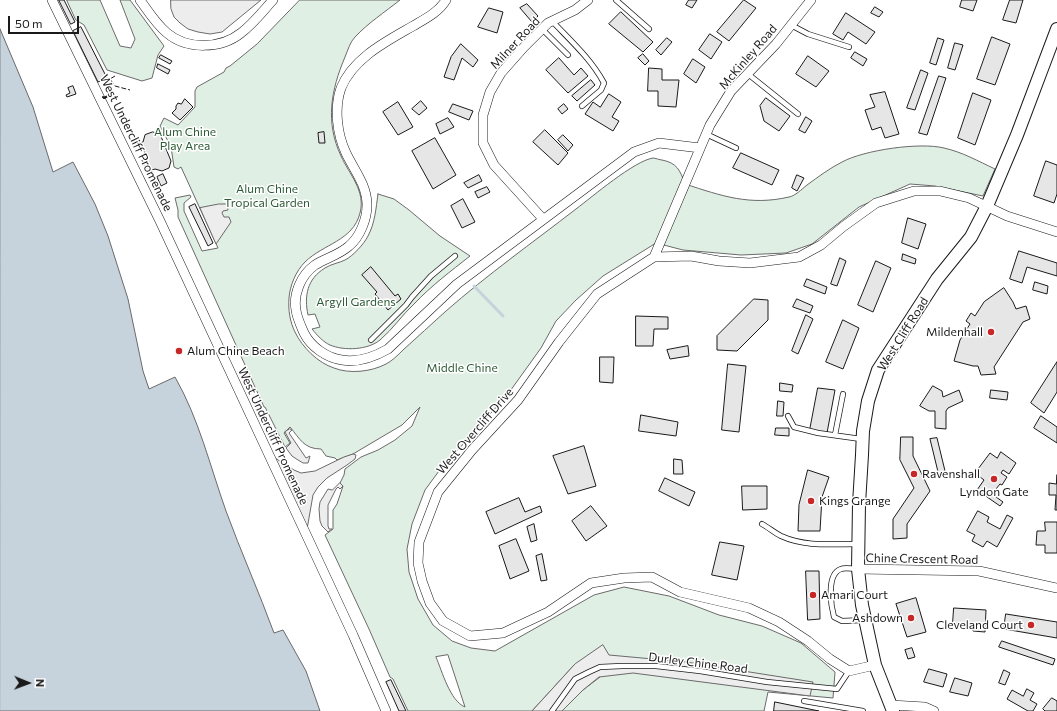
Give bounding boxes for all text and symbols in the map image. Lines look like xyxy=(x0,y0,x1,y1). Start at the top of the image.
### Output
scale bar xyxy=(10,8,81,34)
street label: Milner Road xyxy=(487,14,543,72)
text: 50 m xyxy=(15,16,43,30)
street label: McKinley Road xyxy=(716,22,780,92)
street label: West Undercliff Promenade xyxy=(97,72,175,214)
park label: Alum Chine Play Area xyxy=(154,125,216,153)
park label: Alum Chine Tropical Garden xyxy=(224,182,310,210)
street label: West Cliff Road xyxy=(875,294,931,374)
park label: Argyll Gardens xyxy=(316,295,396,309)
place label: Mildenhall xyxy=(926,325,983,339)
marker: Mildenhall xyxy=(986,327,996,337)
place label: Alum Chine Beach xyxy=(187,344,285,358)
marker: Alum Chine Beach xyxy=(174,346,184,356)
park label: Middle Chine xyxy=(426,361,498,375)
street label: West Undercliff Promenade xyxy=(235,365,311,507)
street label: West Overcliff Drive xyxy=(434,385,516,477)
place label: Ravenshall xyxy=(922,467,980,481)
marker: Ravenshall xyxy=(909,469,919,479)
marker: Lyndon Gate xyxy=(989,474,999,484)
place label: Lyndon Gate xyxy=(959,485,1029,499)
place label: Kings Grange xyxy=(819,494,891,508)
marker: Kings Grange xyxy=(806,496,816,506)
street label: Chine Crescent Road xyxy=(866,551,978,567)
place label: Amari Court xyxy=(821,588,888,602)
marker: Amari Court xyxy=(808,590,818,600)
place label: Ashdown xyxy=(852,611,903,625)
marker: Ashdown xyxy=(906,613,916,623)
place label: Cleveland Court xyxy=(936,618,1023,632)
marker: Cleveland Court xyxy=(1026,620,1036,630)
street label: Durley Chine Road xyxy=(648,650,748,676)
north arrow xyxy=(8,663,48,703)
text: N xyxy=(34,679,47,687)

